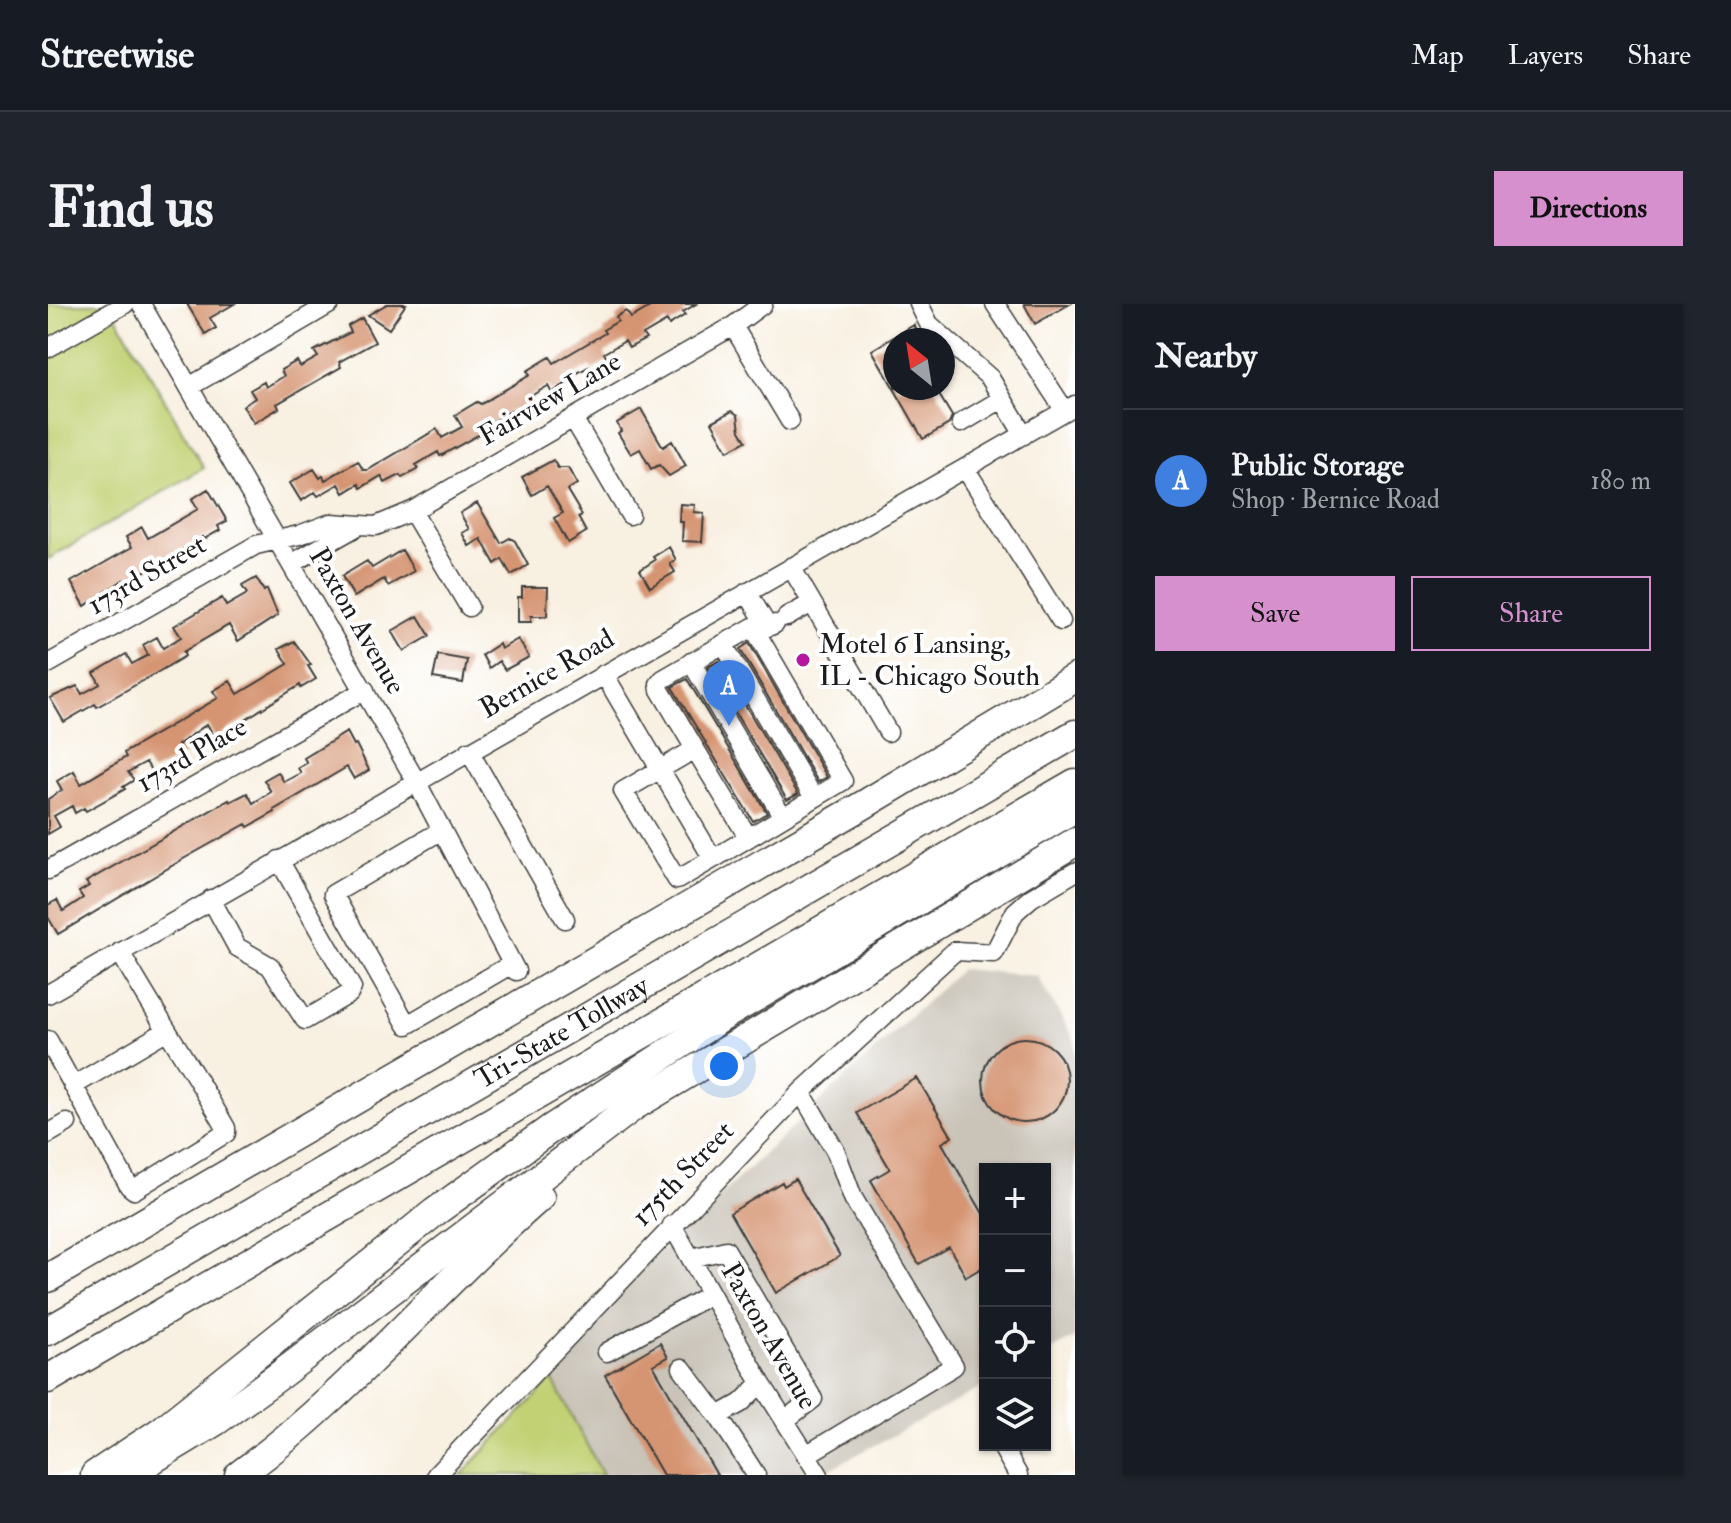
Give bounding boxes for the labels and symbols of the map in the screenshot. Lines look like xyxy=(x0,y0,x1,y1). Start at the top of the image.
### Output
north arrow xyxy=(883,328,955,400)
street label: Fairview Lane xyxy=(473,344,628,454)
street label: 173rd Street xyxy=(82,527,212,623)
street label: Paxton Avenue xyxy=(301,541,413,701)
street label: Bernice Road xyxy=(473,621,621,727)
place label: Motel 6 Lansing, IL - Chicago South xyxy=(819,627,1040,694)
marker: Motel 6 Lansing, IL - Chicago South xyxy=(794,651,812,669)
pin: A xyxy=(703,660,755,726)
street label: 173rd Place xyxy=(131,709,254,801)
street label: Tri-State Tollway xyxy=(468,968,656,1097)
your location xyxy=(704,1046,744,1086)
street label: 175th Street xyxy=(624,1114,742,1234)
street label: Paxton Avenue xyxy=(713,1256,825,1416)

